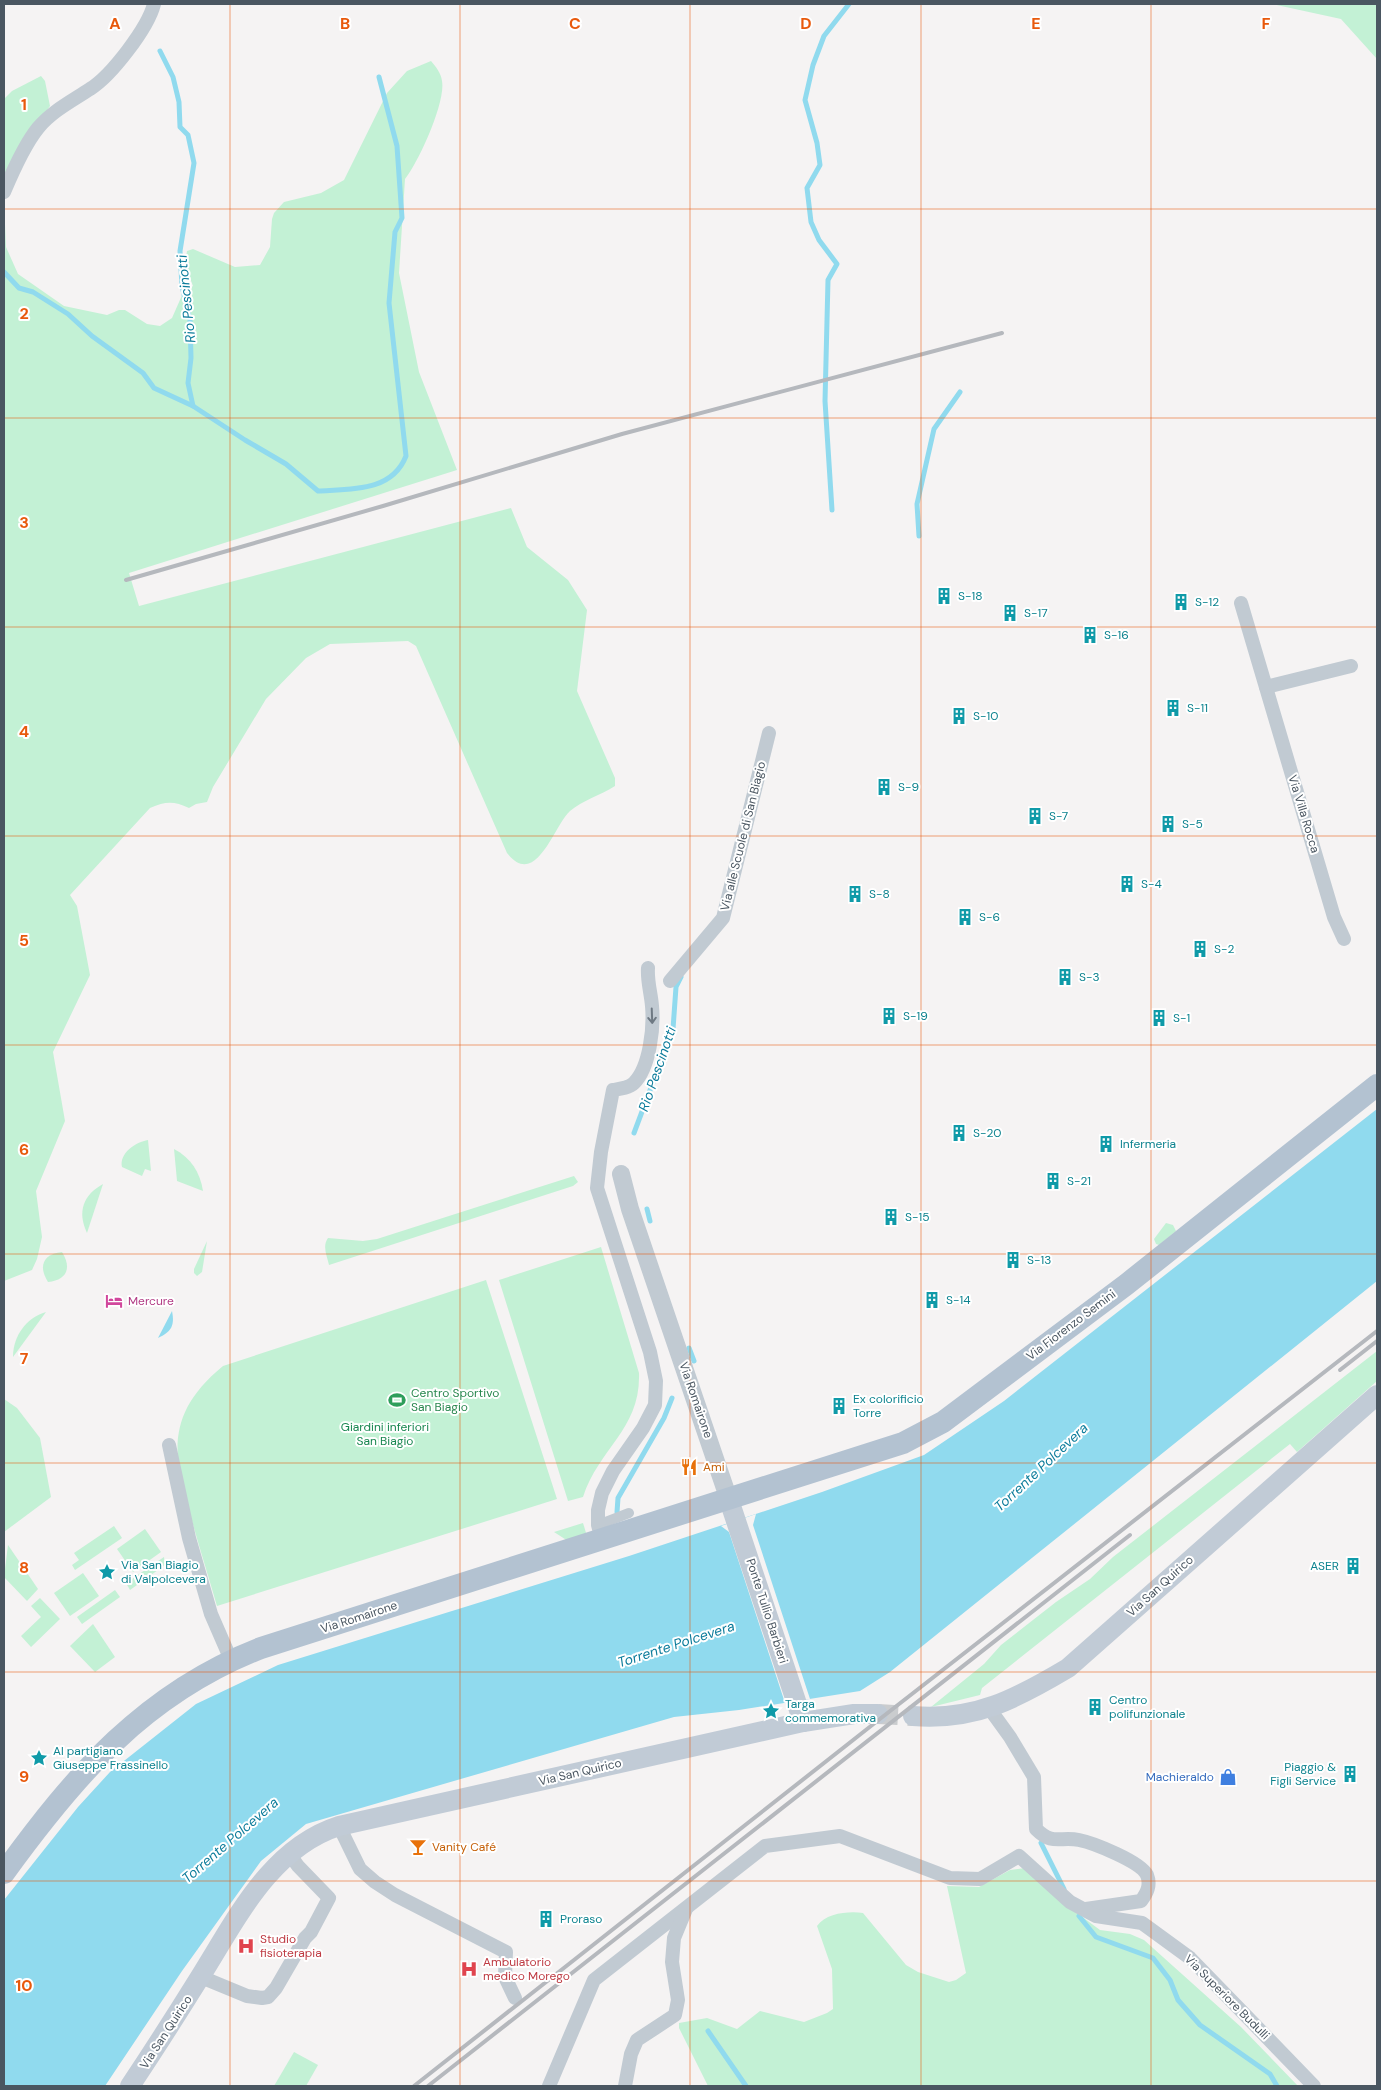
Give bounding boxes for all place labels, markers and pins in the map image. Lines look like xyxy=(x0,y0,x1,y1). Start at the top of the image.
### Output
building icon: S-18 xyxy=(934,586,954,606)
place label: S-18 xyxy=(958,588,983,604)
building icon: S-12 xyxy=(1171,592,1191,612)
place label: S-12 xyxy=(1195,594,1219,610)
building icon: S-17 xyxy=(1000,603,1020,623)
place label: S-17 xyxy=(1024,605,1048,621)
building icon: S-16 xyxy=(1080,625,1100,645)
place label: S-16 xyxy=(1104,627,1129,643)
building icon: S-11 xyxy=(1163,698,1183,718)
place label: S-11 xyxy=(1187,700,1208,716)
building icon: S-10 xyxy=(949,706,969,726)
place label: S-10 xyxy=(973,708,998,724)
building icon: S-9 xyxy=(874,777,894,797)
place label: S-9 xyxy=(898,779,919,795)
building icon: S-7 xyxy=(1025,806,1045,826)
place label: S-7 xyxy=(1049,808,1068,824)
building icon: S-5 xyxy=(1158,814,1178,834)
place label: S-5 xyxy=(1182,816,1203,832)
building icon: S-4 xyxy=(1117,874,1137,894)
place label: S-4 xyxy=(1141,876,1162,892)
building icon: S-8 xyxy=(845,884,865,904)
place label: S-8 xyxy=(869,886,890,902)
building icon: S-6 xyxy=(955,907,975,927)
place label: S-6 xyxy=(979,909,1000,925)
building icon: S-2 xyxy=(1190,939,1210,959)
place label: S-2 xyxy=(1214,941,1234,957)
building icon: S-3 xyxy=(1055,967,1075,987)
place label: S-3 xyxy=(1079,969,1100,985)
building icon: S-19 xyxy=(879,1006,899,1026)
place label: S-19 xyxy=(903,1008,928,1024)
building icon: S-1 xyxy=(1149,1008,1169,1028)
place label: S-1 xyxy=(1173,1010,1190,1026)
building icon: S-20 xyxy=(949,1123,969,1143)
place label: S-20 xyxy=(973,1125,1001,1141)
building icon: Infermeria xyxy=(1096,1134,1116,1154)
place label: Infermeria xyxy=(1120,1136,1176,1152)
building icon: S-21 xyxy=(1043,1171,1063,1191)
place label: S-21 xyxy=(1067,1173,1091,1189)
building icon: S-15 xyxy=(881,1207,901,1227)
place label: S-15 xyxy=(905,1209,930,1225)
building icon: S-13 xyxy=(1003,1250,1023,1270)
place label: S-13 xyxy=(1027,1252,1051,1268)
building icon: S-14 xyxy=(922,1290,942,1310)
hotel icon: Mercure xyxy=(104,1291,124,1311)
place label: S-14 xyxy=(946,1292,970,1308)
place label: Mercure xyxy=(128,1293,174,1309)
place label: Centro Sportivo San Biagio xyxy=(411,1385,499,1415)
sports icon: Centro Sportivo San Biagio xyxy=(387,1390,407,1410)
place label: Ex colorificio Torre xyxy=(853,1391,924,1421)
building icon: Ex colorificio Torre xyxy=(829,1396,849,1416)
restaurant icon: Ami xyxy=(679,1457,699,1477)
place label: Ami xyxy=(703,1459,725,1475)
building icon: ASER xyxy=(1343,1556,1363,1576)
place label: Via San Biagio di Valpolcevera xyxy=(121,1557,206,1587)
place label: ASER xyxy=(1310,1558,1339,1574)
place icon: Via San Biagio di Valpolcevera xyxy=(97,1562,117,1582)
place label: Centro polifunzionale xyxy=(1109,1692,1186,1722)
place label: Targa commemorativa xyxy=(785,1696,876,1726)
building icon: Centro polifunzionale xyxy=(1085,1697,1105,1717)
place icon: Targa commemorativa xyxy=(761,1701,781,1721)
place label: Al partigiano Giuseppe Frassinello xyxy=(53,1743,168,1773)
place icon: Al partigiano Giuseppe Frassinello xyxy=(29,1748,49,1768)
place label: Piaggio & Figli Service xyxy=(1270,1759,1336,1789)
building icon: Piaggio & Figli Service xyxy=(1340,1764,1360,1784)
shop icon: Machieraldo xyxy=(1218,1767,1238,1787)
place label: Machieraldo xyxy=(1146,1769,1214,1785)
bar icon: Vanity Café xyxy=(408,1837,428,1857)
place label: Vanity Café xyxy=(432,1839,496,1855)
building icon: Proraso xyxy=(536,1909,556,1929)
place label: Proraso xyxy=(560,1911,602,1927)
place label: Studio fisioterapia xyxy=(260,1931,322,1961)
hospital icon: Studio fisioterapia xyxy=(236,1936,256,1956)
place label: Ambulatorio medico Morego xyxy=(483,1954,570,1984)
hospital icon: Ambulatorio medico Morego xyxy=(459,1959,479,1979)

